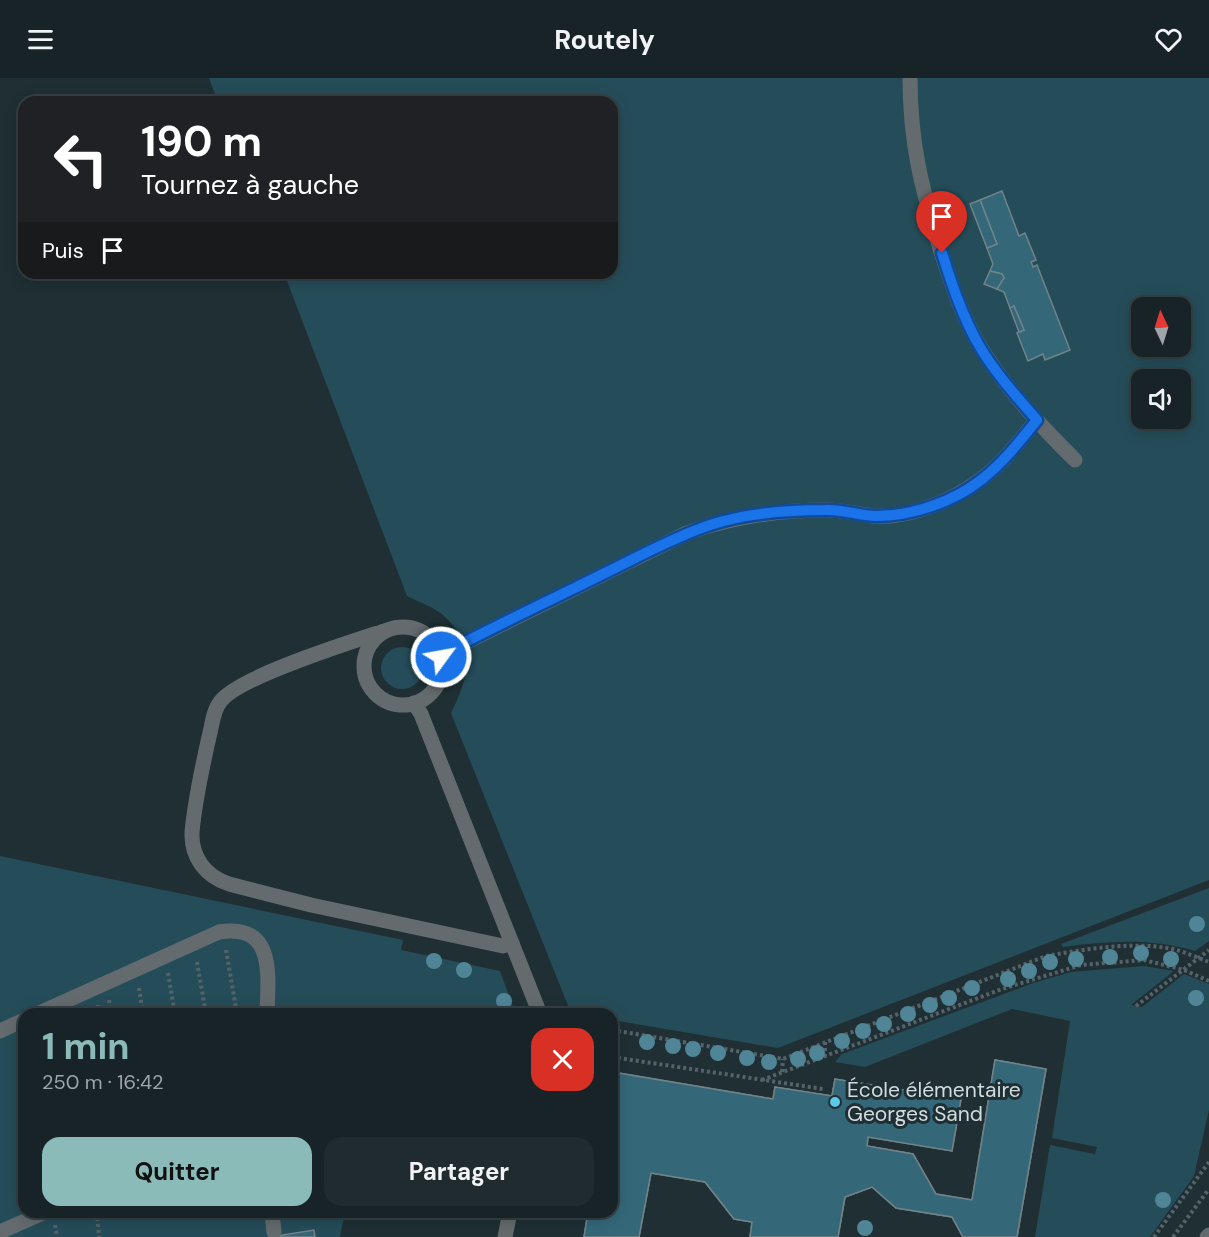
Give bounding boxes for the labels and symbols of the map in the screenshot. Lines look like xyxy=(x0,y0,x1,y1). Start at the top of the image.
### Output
pin xyxy=(916,191,967,253)
north arrow xyxy=(1131,297,1191,357)
position arrow xyxy=(409,625,473,689)
place label: École élémentaire Georges Sand xyxy=(847,1076,1021,1128)
marker: École élémentaire Georges Sand xyxy=(828,1095,842,1109)

